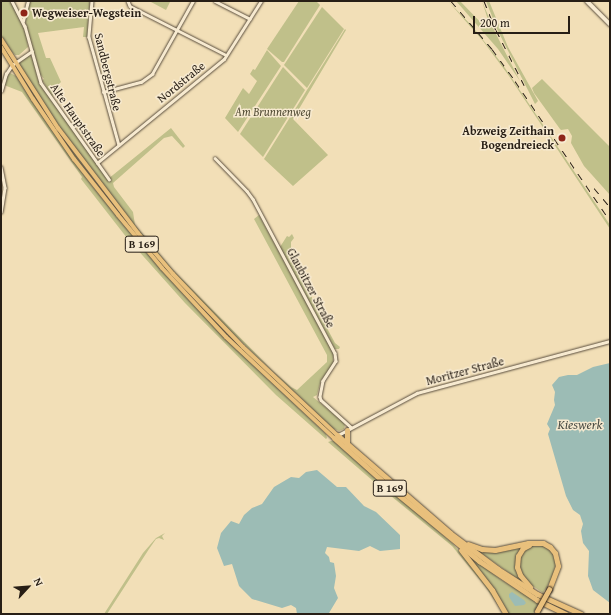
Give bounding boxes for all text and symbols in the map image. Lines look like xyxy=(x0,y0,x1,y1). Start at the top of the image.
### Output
place label: Wegweiser-Wegstein xyxy=(32,6,141,20)
marker: Wegweiser-Wegstein xyxy=(19,8,29,18)
scale bar xyxy=(475,8,572,34)
text: 200 m xyxy=(480,14,510,31)
street label: Sandbergstraße xyxy=(91,32,125,112)
street label: Nordstraße xyxy=(154,58,208,106)
street label: Alte Hauptstraße xyxy=(47,81,109,159)
park label: Am Brunnenweg xyxy=(235,105,311,119)
place label: Abzweig Zeithain Bogendreieck xyxy=(462,124,554,152)
marker: Abzweig Zeithain Bogendreieck xyxy=(557,133,567,143)
road number: B 169 xyxy=(124,235,160,253)
street label: Glaubitzer Straße xyxy=(284,246,338,330)
street label: Moritzer Straße xyxy=(424,354,506,388)
water label: Kieswerk xyxy=(558,417,602,433)
road number: B 169 xyxy=(372,479,408,497)
north arrow xyxy=(8,567,48,607)
text: N xyxy=(30,575,48,589)

